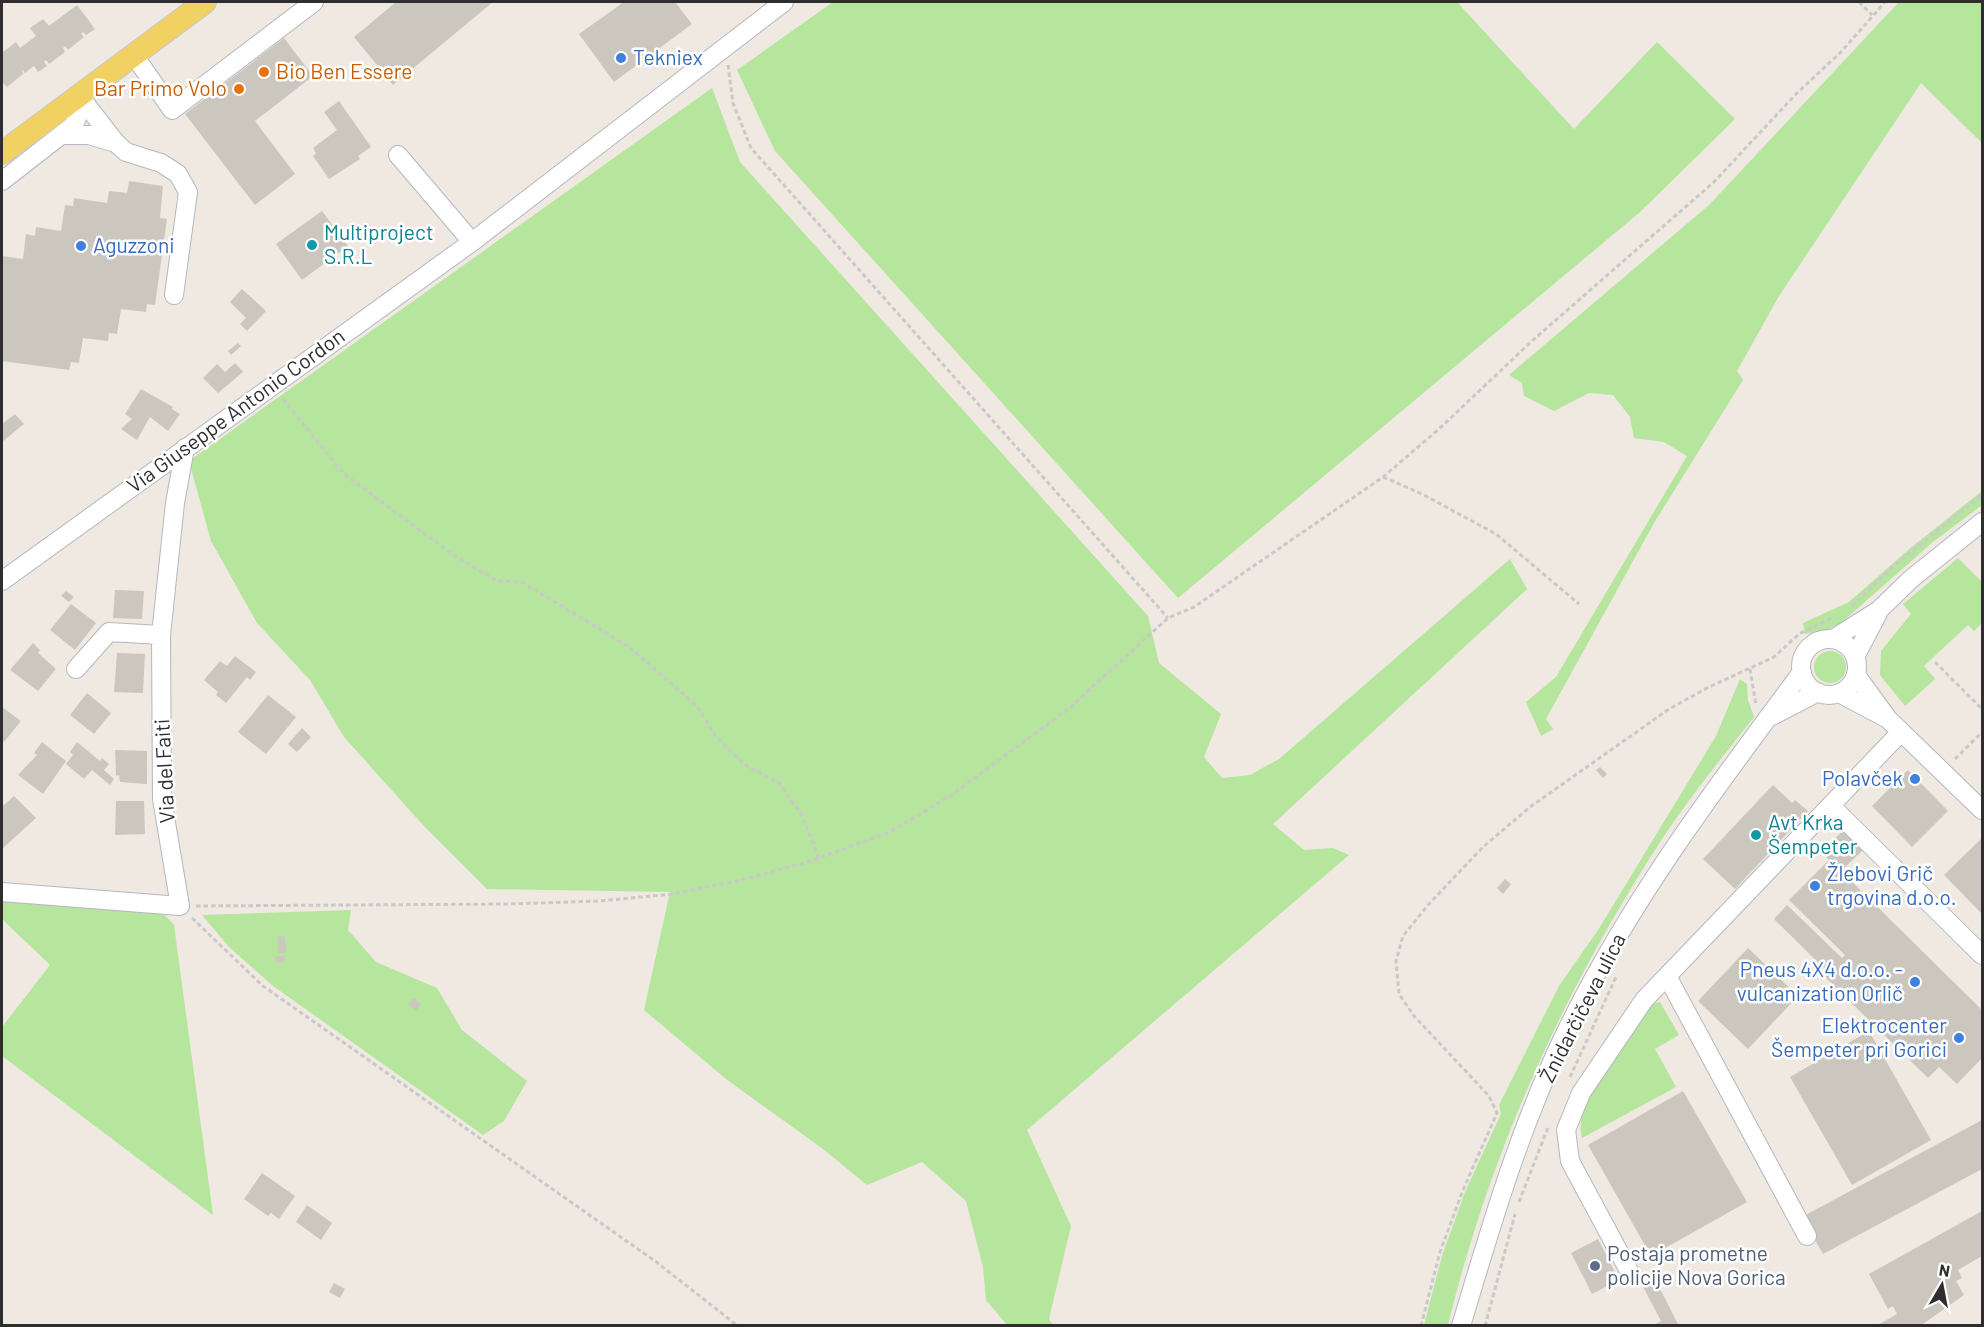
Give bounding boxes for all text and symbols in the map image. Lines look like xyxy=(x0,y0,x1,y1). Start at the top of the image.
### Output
place label: Tekniex xyxy=(633,44,703,69)
marker: Tekniex xyxy=(614,51,628,65)
place label: Bio Ben Essere xyxy=(276,58,413,83)
marker: Bio Ben Essere xyxy=(257,65,271,79)
place label: Bar Primo Volo xyxy=(94,75,227,100)
marker: Bar Primo Volo xyxy=(232,82,246,96)
place label: Multiproject S.R.L xyxy=(324,219,434,268)
place label: Aguzzoni xyxy=(93,232,175,257)
marker: Multiproject S.R.L xyxy=(305,238,319,252)
marker: Aguzzoni xyxy=(74,239,88,253)
street label: Via Giuseppe Antonio Cordon xyxy=(121,322,349,497)
street label: Via del Faiti xyxy=(148,718,179,824)
place label: Polavček xyxy=(1822,765,1903,790)
marker: Polavček xyxy=(1908,772,1922,786)
place label: Avt Krka Šempeter xyxy=(1768,809,1858,858)
marker: Avt Krka Šempeter xyxy=(1749,828,1763,842)
place label: Žlebovi Grič trgovina d.o.o. xyxy=(1827,860,1957,909)
marker: Žlebovi Grič trgovina d.o.o. xyxy=(1808,879,1822,893)
street label: Žnidarčičeva ulica xyxy=(1533,929,1630,1086)
place label: Pneus 4X4 d.o.o. - vulcanization Orlič xyxy=(1737,956,1903,1005)
marker: Pneus 4X4 d.o.o. - vulcanization Orlič xyxy=(1908,975,1922,989)
place label: Elektrocenter Šempeter pri Gorici xyxy=(1771,1012,1947,1061)
marker: Elektrocenter Šempeter pri Gorici xyxy=(1952,1031,1966,1045)
place label: Postaja prometne policije Nova Gorica xyxy=(1607,1240,1786,1289)
north arrow xyxy=(1912,1255,1972,1315)
marker: Postaja prometne policije Nova Gorica xyxy=(1588,1259,1602,1273)
text: N xyxy=(1938,1259,1952,1280)

